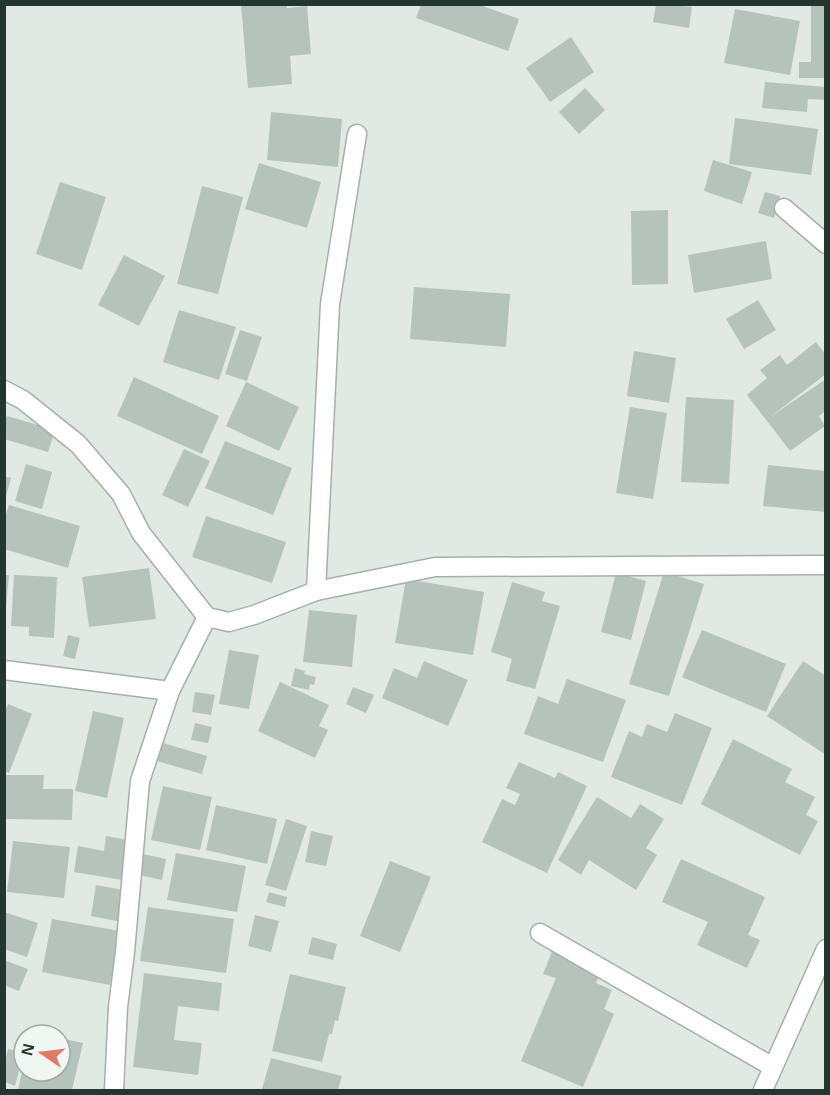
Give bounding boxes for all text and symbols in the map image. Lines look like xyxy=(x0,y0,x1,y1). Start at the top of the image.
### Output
north arrow xyxy=(12,1023,72,1083)
text: N xyxy=(18,1042,38,1057)

